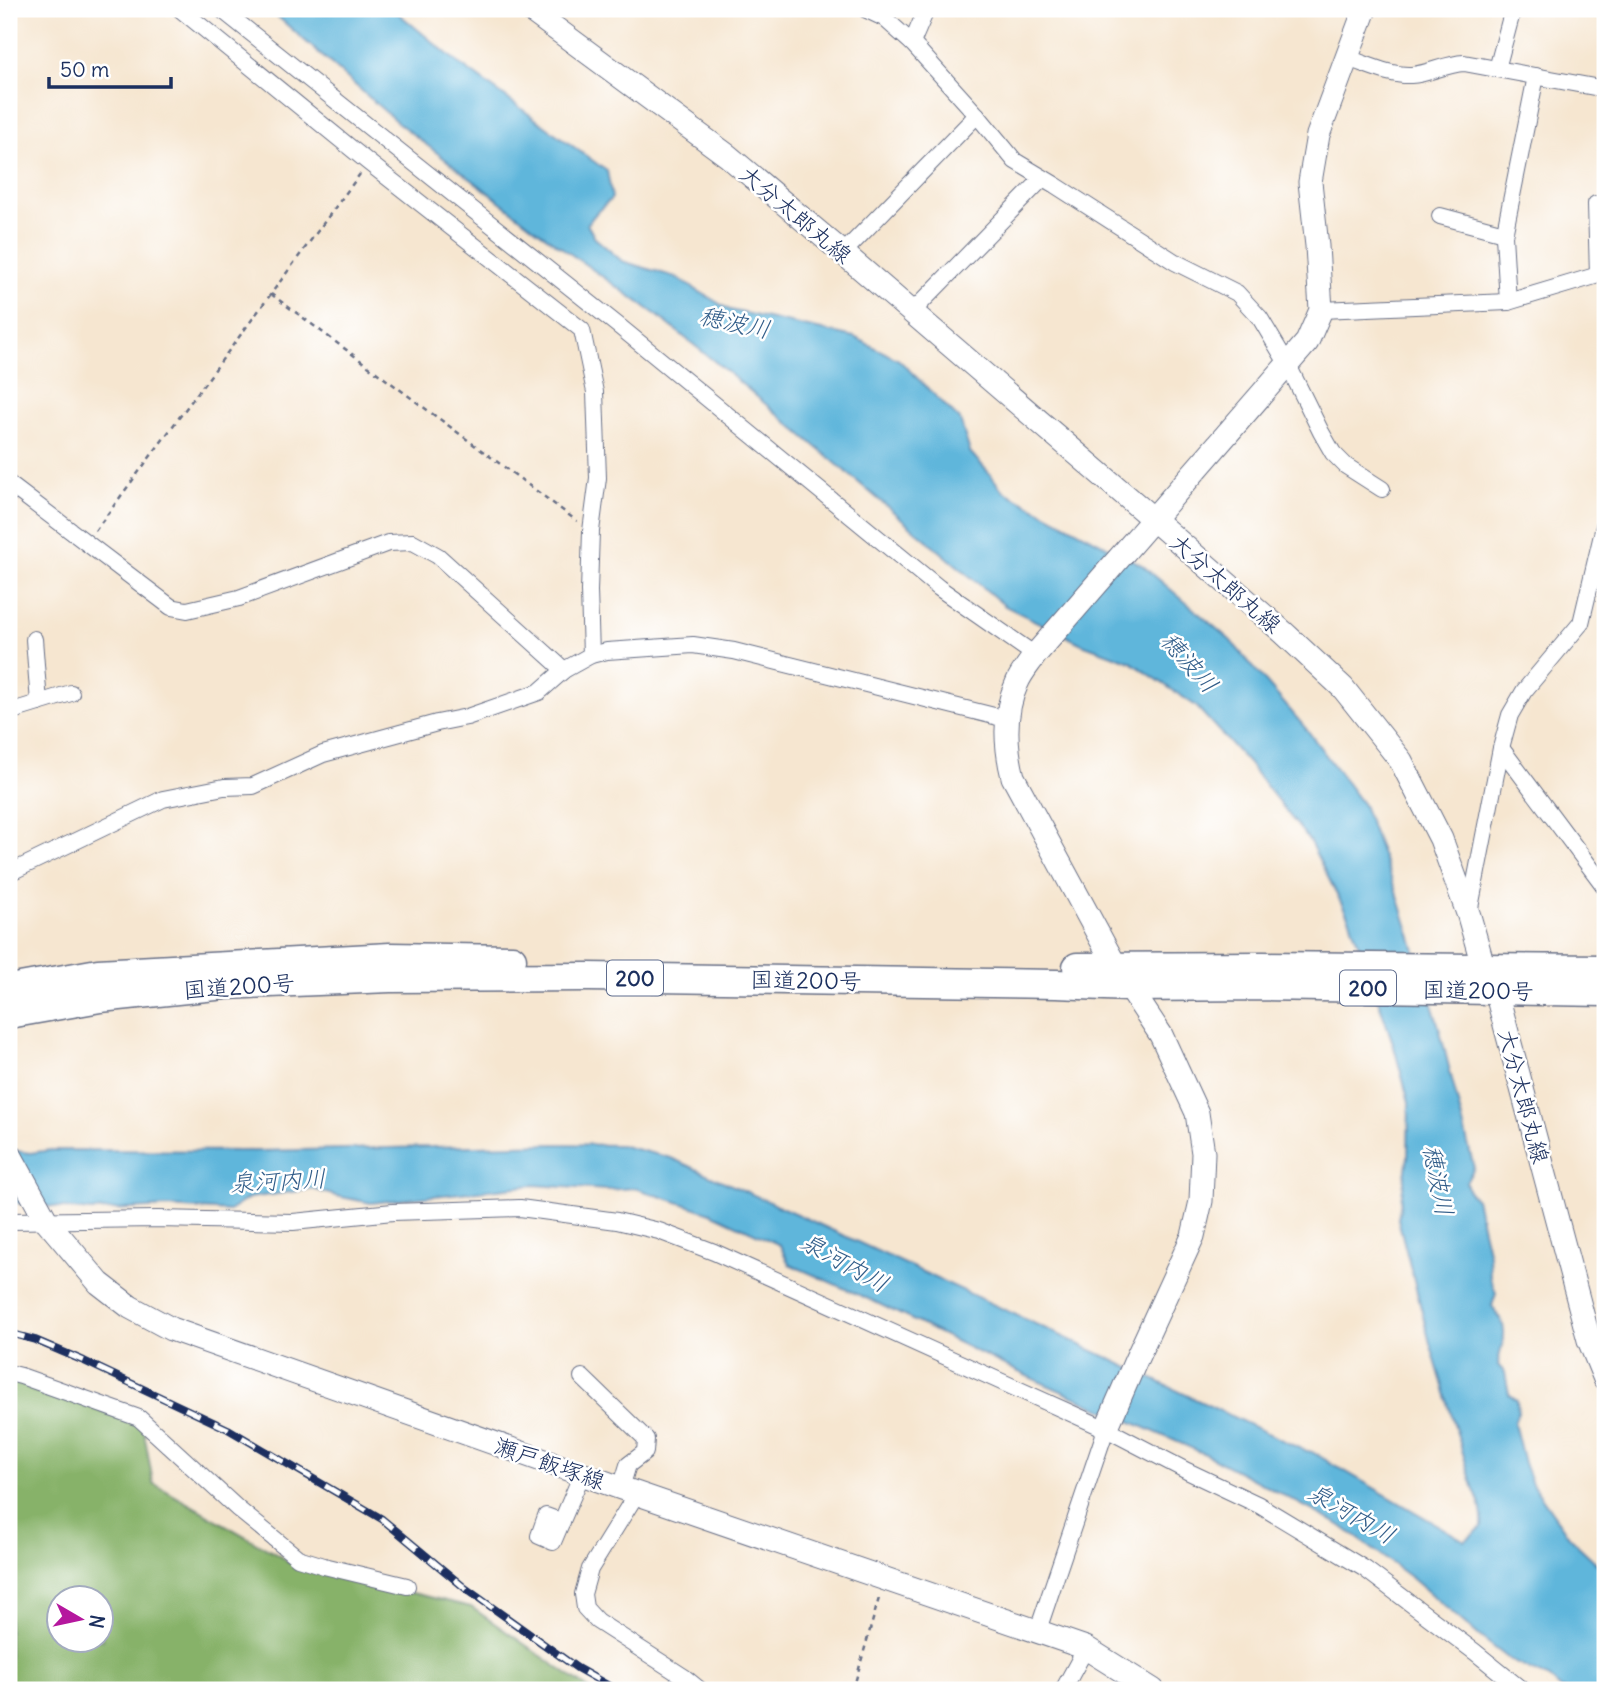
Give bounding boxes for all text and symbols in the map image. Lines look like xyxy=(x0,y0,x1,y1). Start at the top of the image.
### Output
scale bar xyxy=(49,46,172,90)
text: 50 m xyxy=(60,56,109,83)
street label: 大分太郎丸線 xyxy=(734,159,858,269)
water label: 穂波川 xyxy=(697,300,773,344)
street label: 大分太郎丸線 xyxy=(1164,527,1288,639)
water label: 穂波川 xyxy=(1155,625,1225,699)
road number: 200 xyxy=(607,960,663,996)
street label: 国道200号 xyxy=(750,965,862,995)
street label: 国道200号 xyxy=(182,968,296,1004)
road number: 200 xyxy=(1340,970,1396,1006)
street label: 国道200号 xyxy=(1422,975,1534,1005)
street label: 大分太郎丸線 xyxy=(1492,1026,1556,1166)
water label: 穂波川 xyxy=(1417,1142,1461,1218)
water label: 泉河内川 xyxy=(229,1163,327,1197)
water label: 泉河内川 xyxy=(796,1226,894,1298)
street label: 瀬戸飯塚線 xyxy=(491,1431,609,1495)
water label: 泉河内川 xyxy=(1303,1476,1401,1550)
north arrow xyxy=(46,1584,116,1654)
text: N xyxy=(84,1613,110,1630)

